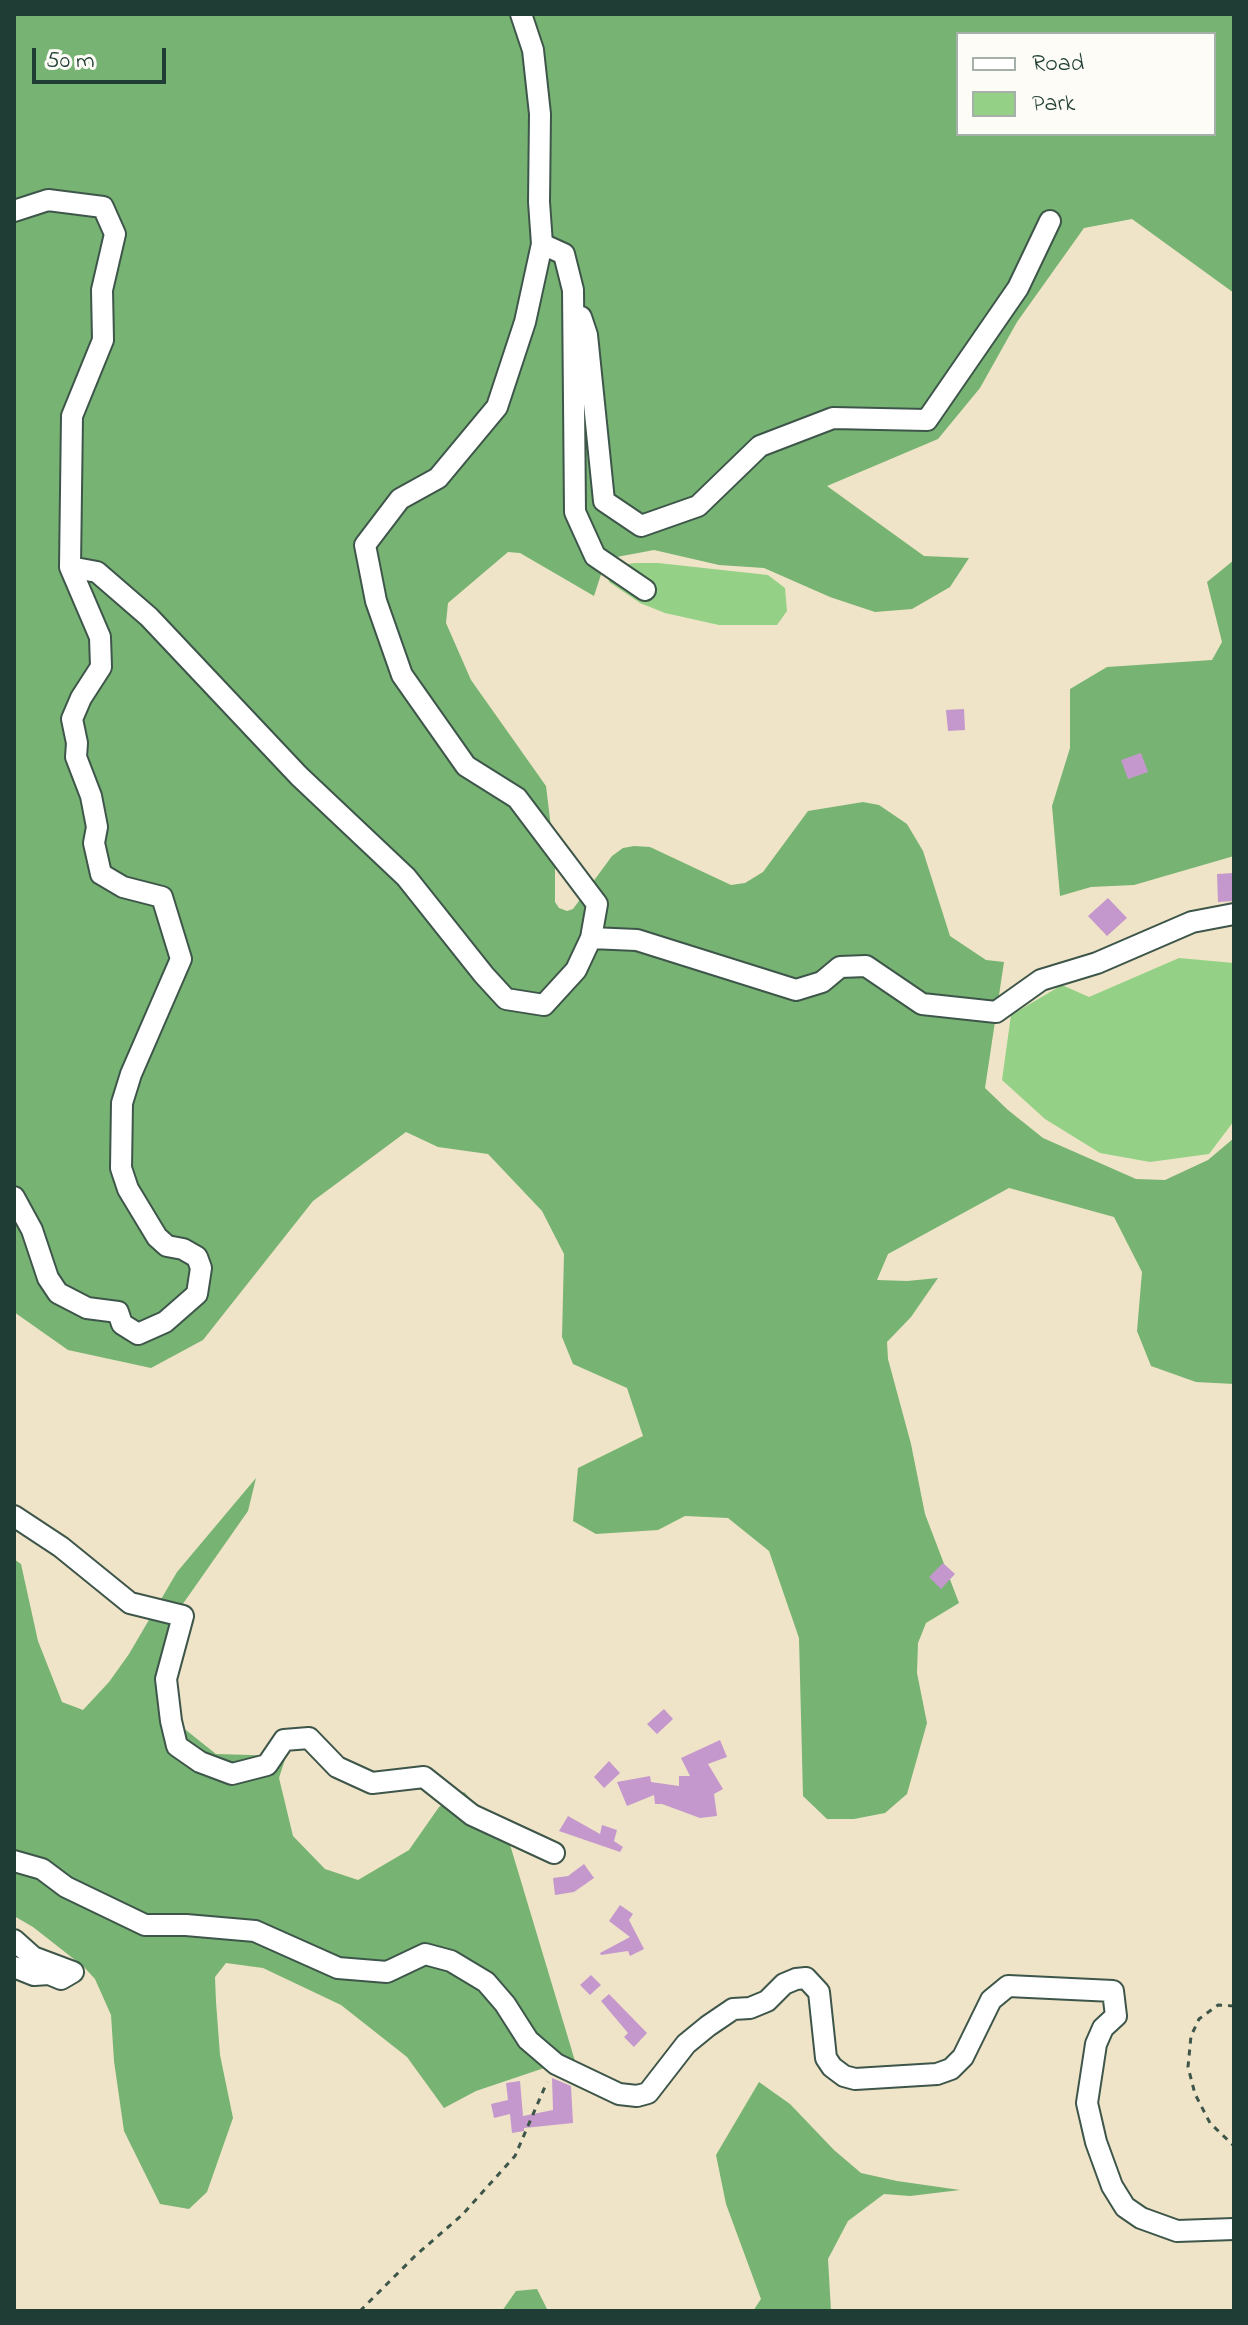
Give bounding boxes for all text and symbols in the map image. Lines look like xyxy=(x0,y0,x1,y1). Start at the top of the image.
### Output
scale bar xyxy=(36,32,170,82)
legend xyxy=(956,32,1216,136)
text: 50 m xyxy=(46,44,95,79)
text: Road xyxy=(1032,47,1084,82)
text: Park xyxy=(1032,87,1075,122)

